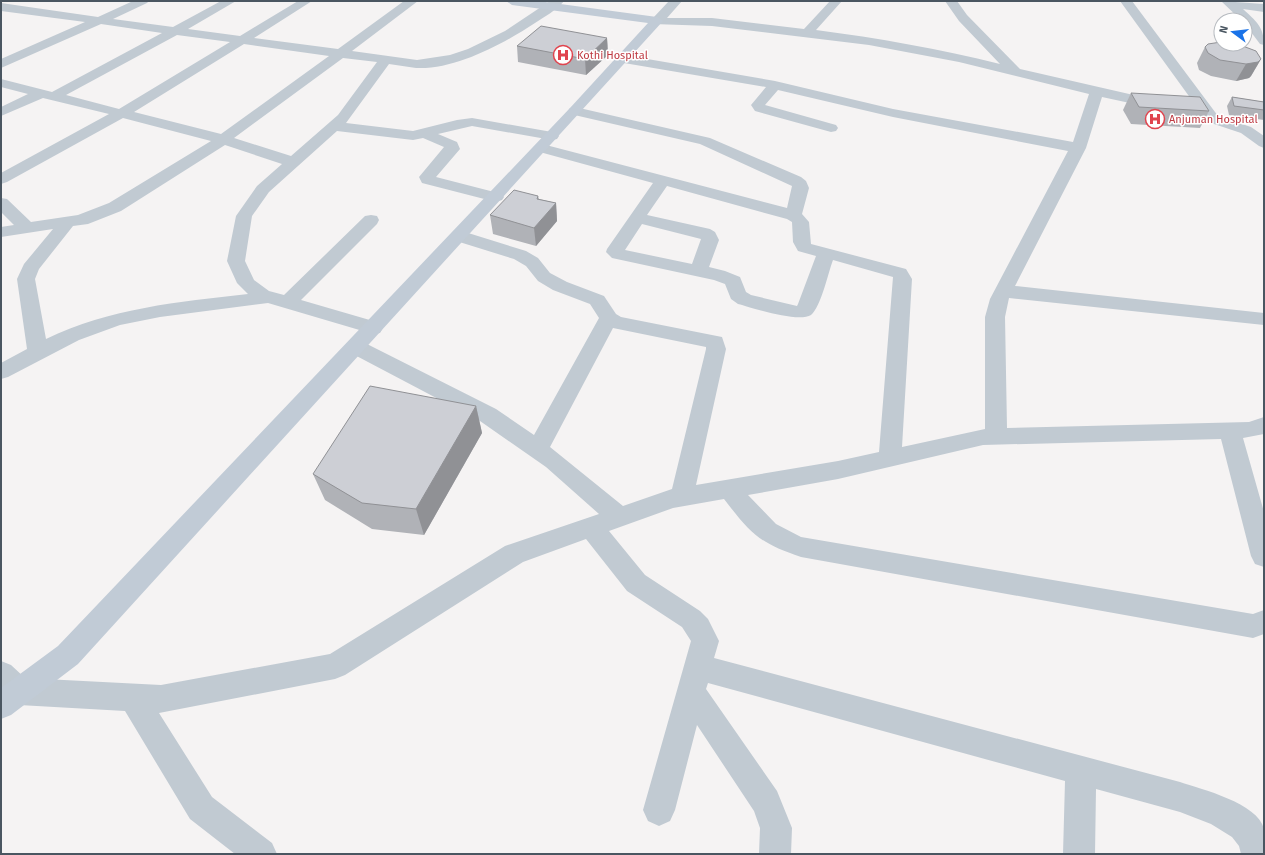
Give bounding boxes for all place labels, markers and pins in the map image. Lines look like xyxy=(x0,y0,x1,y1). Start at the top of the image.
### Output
hospital icon: Kothi Hospital xyxy=(552,44,574,66)
place label: Kothi Hospital xyxy=(577,49,648,62)
hospital icon: Anjuman Hospital xyxy=(1144,108,1166,130)
place label: Anjuman Hospital xyxy=(1169,113,1258,126)

